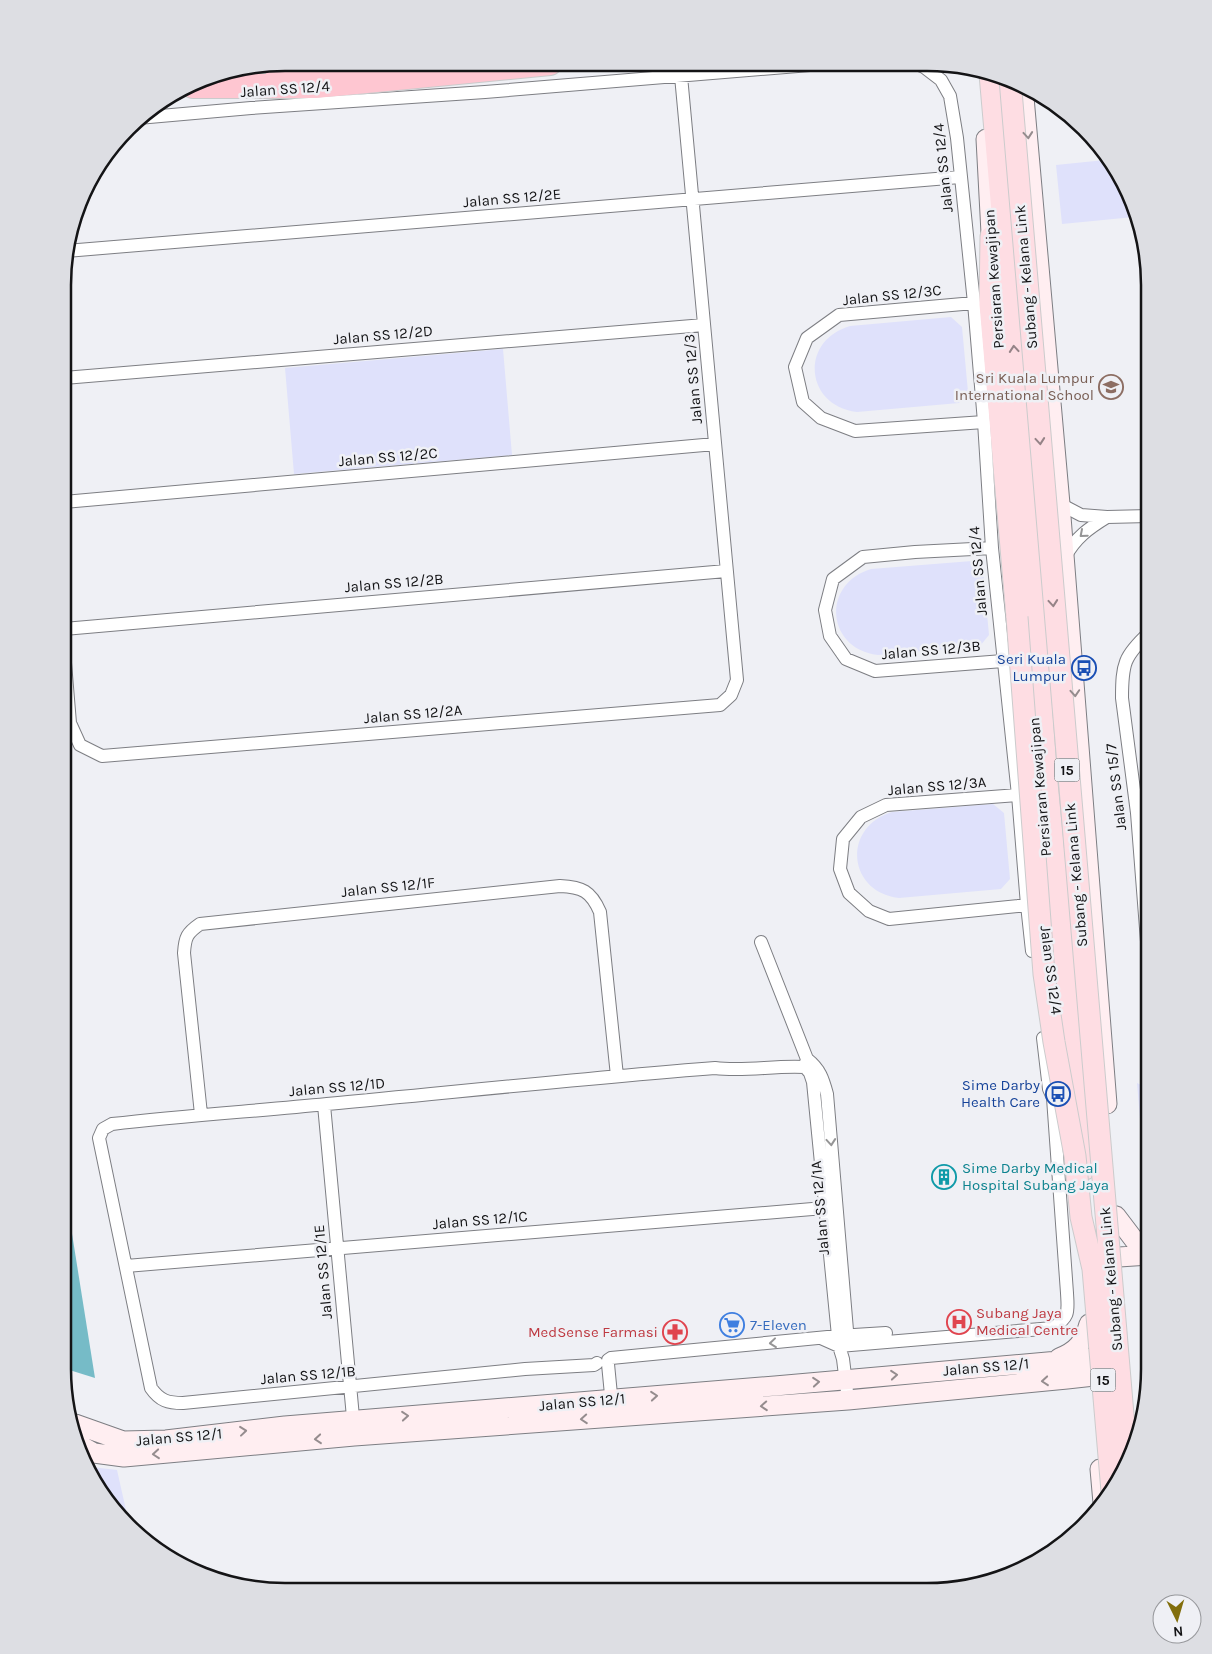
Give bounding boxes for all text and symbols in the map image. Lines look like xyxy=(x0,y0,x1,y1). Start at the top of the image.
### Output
street label: Jalan SS 12/4 xyxy=(240,77,331,101)
street label: Jalan SS 12/4 xyxy=(929,122,957,213)
one-way arrow xyxy=(1022,131,1033,139)
street label: Jalan SS 12/2E xyxy=(462,185,562,211)
street label: Subang - Kelana Link xyxy=(1011,204,1041,350)
street label: Persiaran Kewajipan xyxy=(980,209,1008,349)
street label: Jalan SS 12/3C xyxy=(842,281,942,309)
street label: Jalan SS 12/2D xyxy=(333,322,433,348)
street label: Jalan SS 12/3 xyxy=(680,333,706,425)
one-way arrow xyxy=(1009,345,1020,353)
place label: Sri Kuala Lumpur International School xyxy=(955,369,1095,404)
school or university icon: Sri Kuala Lumpur International School xyxy=(1098,374,1124,400)
one-way arrow xyxy=(1034,437,1045,445)
street label: Jalan SS 12/2C xyxy=(338,444,438,470)
street label: Jalan SS 12/4 xyxy=(965,525,991,616)
one-way arrow xyxy=(1079,528,1088,537)
street label: Jalan SS 12/2B xyxy=(344,570,444,596)
one-way arrow xyxy=(1048,599,1059,607)
street label: Jalan SS 12/3B xyxy=(881,637,981,663)
place label: Seri Kuala Lumpur xyxy=(997,650,1067,685)
bus stop icon: Seri Kuala Lumpur xyxy=(1071,655,1097,681)
one-way arrow xyxy=(1070,689,1081,697)
street label: Jalan SS 12/2A xyxy=(363,701,463,727)
street label: Persiaran Kewajipan xyxy=(1025,717,1055,857)
street label: Jalan SS 15/7 xyxy=(1102,742,1130,832)
road number: 15 xyxy=(1054,758,1080,782)
street label: Jalan SS 12/3A xyxy=(887,773,987,799)
street label: Subang - Kelana Link xyxy=(1061,802,1091,948)
street label: Jalan SS 12/1F xyxy=(340,873,436,901)
street label: Jalan SS 12/4 xyxy=(1037,924,1065,1016)
street label: Jalan SS 12/1D xyxy=(288,1074,386,1100)
place label: Sime Darby Health Care xyxy=(961,1076,1040,1111)
bus stop icon: Sime Darby Health Care xyxy=(1045,1081,1071,1107)
one-way arrow xyxy=(825,1139,836,1147)
place label: Sime Darby Medical Hospital Subang Jaya xyxy=(962,1159,1109,1194)
street label: Jalan SS 12/1A xyxy=(807,1160,833,1256)
building icon: Sime Darby Medical Hospital Subang Jaya xyxy=(931,1164,957,1190)
street label: Subang - Kelana Link xyxy=(1096,1206,1126,1352)
street label: Jalan SS 12/1C xyxy=(432,1207,528,1233)
street label: Jalan SS 12/1E xyxy=(310,1224,336,1320)
place label: Subang Jaya Medical Centre xyxy=(976,1304,1078,1339)
hospital icon: Subang Jaya Medical Centre xyxy=(946,1309,972,1335)
supermarket icon: 7-Eleven xyxy=(719,1312,745,1338)
place label: 7-Eleven xyxy=(750,1316,807,1334)
pharmacy icon: MedSense Farmasi xyxy=(662,1319,688,1345)
place label: MedSense Farmasi xyxy=(528,1323,658,1341)
one-way arrow xyxy=(768,1337,776,1348)
street label: Jalan SS 12/1 xyxy=(942,1354,1030,1380)
street label: Jalan SS 12/1B xyxy=(260,1362,356,1388)
road number: 15 xyxy=(1090,1368,1116,1392)
one-way arrow xyxy=(890,1370,898,1381)
one-way arrow xyxy=(1041,1376,1049,1387)
one-way arrow xyxy=(812,1377,820,1388)
street label: Jalan SS 12/1 xyxy=(538,1389,626,1415)
one-way arrow xyxy=(650,1391,658,1402)
one-way arrow xyxy=(760,1400,768,1411)
one-way arrow xyxy=(401,1411,409,1422)
one-way arrow xyxy=(580,1413,588,1424)
street label: Jalan SS 12/1 xyxy=(135,1424,223,1450)
one-way arrow xyxy=(239,1426,247,1437)
one-way arrow xyxy=(313,1433,321,1444)
one-way arrow xyxy=(152,1448,160,1459)
north arrow xyxy=(1152,1594,1202,1644)
text: N xyxy=(1172,1623,1184,1640)

